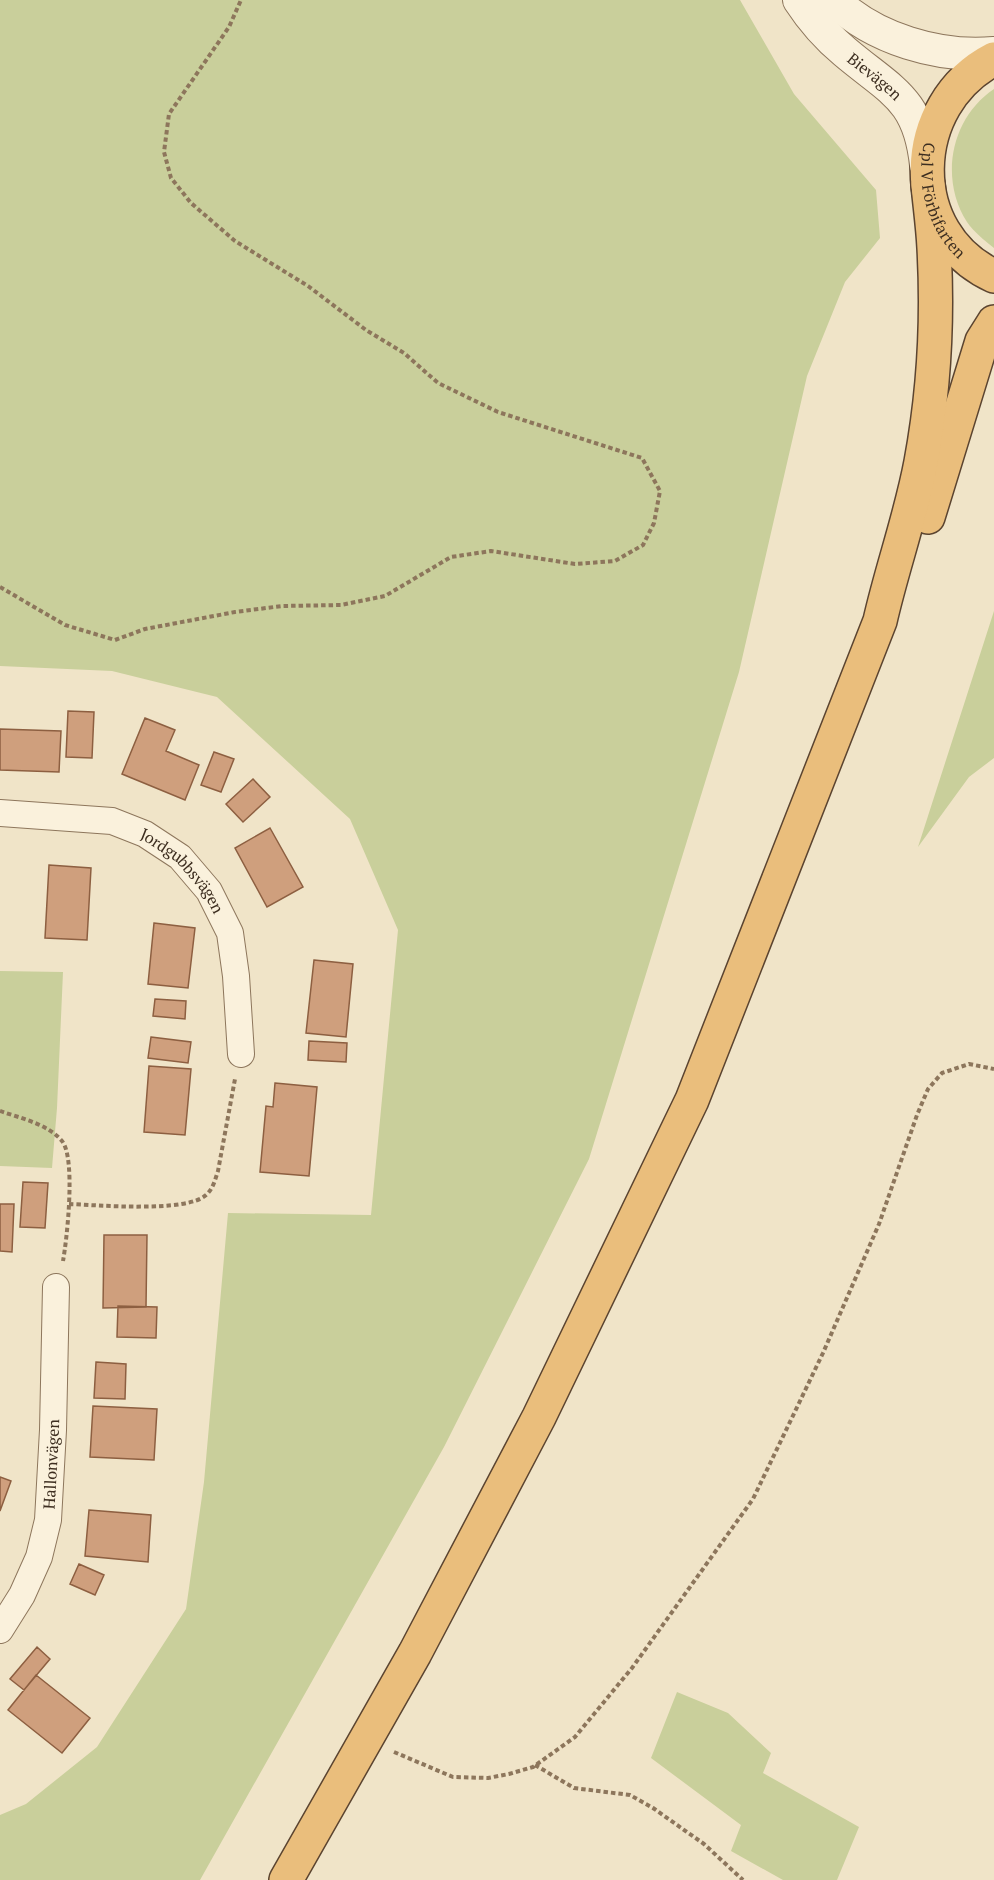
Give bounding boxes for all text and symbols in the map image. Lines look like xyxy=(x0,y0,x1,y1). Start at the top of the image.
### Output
street label: Bievägen xyxy=(843,48,908,105)
street label: Cpl V Förbifarten xyxy=(916,141,971,263)
street label: Jordgubbsvägen xyxy=(138,822,230,917)
street label: Hallonvägen xyxy=(38,1418,64,1510)

